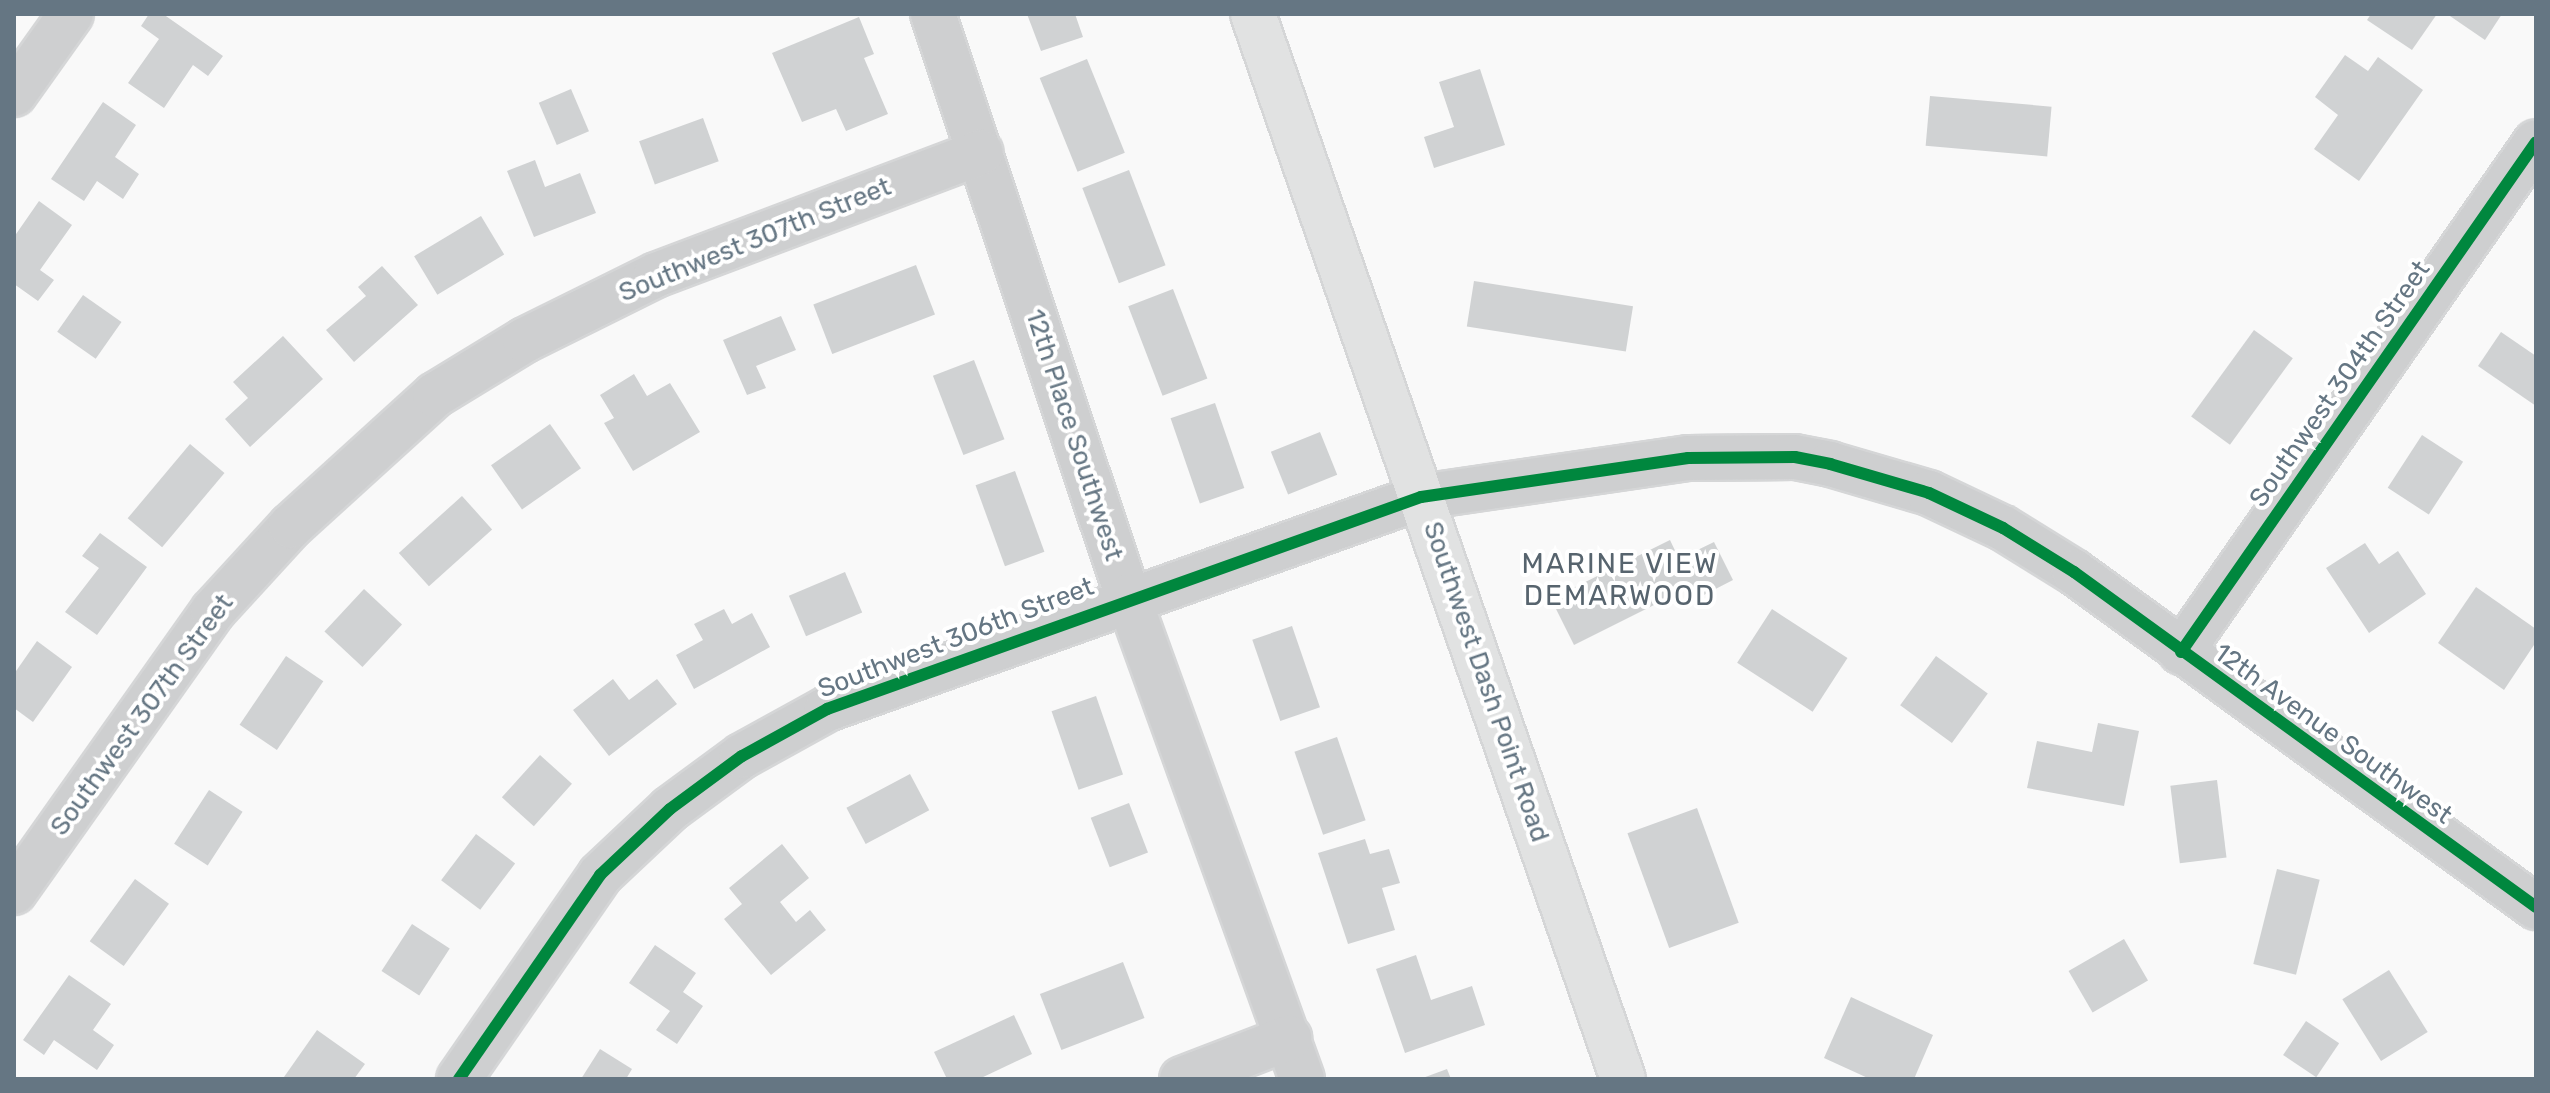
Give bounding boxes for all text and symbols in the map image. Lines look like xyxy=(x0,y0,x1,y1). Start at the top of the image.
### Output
street label: Southwest 307th Street xyxy=(615,171,895,309)
street label: Southwest 304th Street xyxy=(2243,255,2437,513)
street label: 12th Place Southwest xyxy=(1019,305,1129,565)
street label: Southwest Dash Point Road xyxy=(1416,518,1556,846)
district label: MARINE VIEW DEMARWOOD xyxy=(1521,547,1719,613)
street label: Southwest 306th Street xyxy=(814,571,1098,705)
street label: Southwest 307th Street xyxy=(44,588,240,842)
street label: 12th Avenue Southwest xyxy=(2208,637,2458,831)

